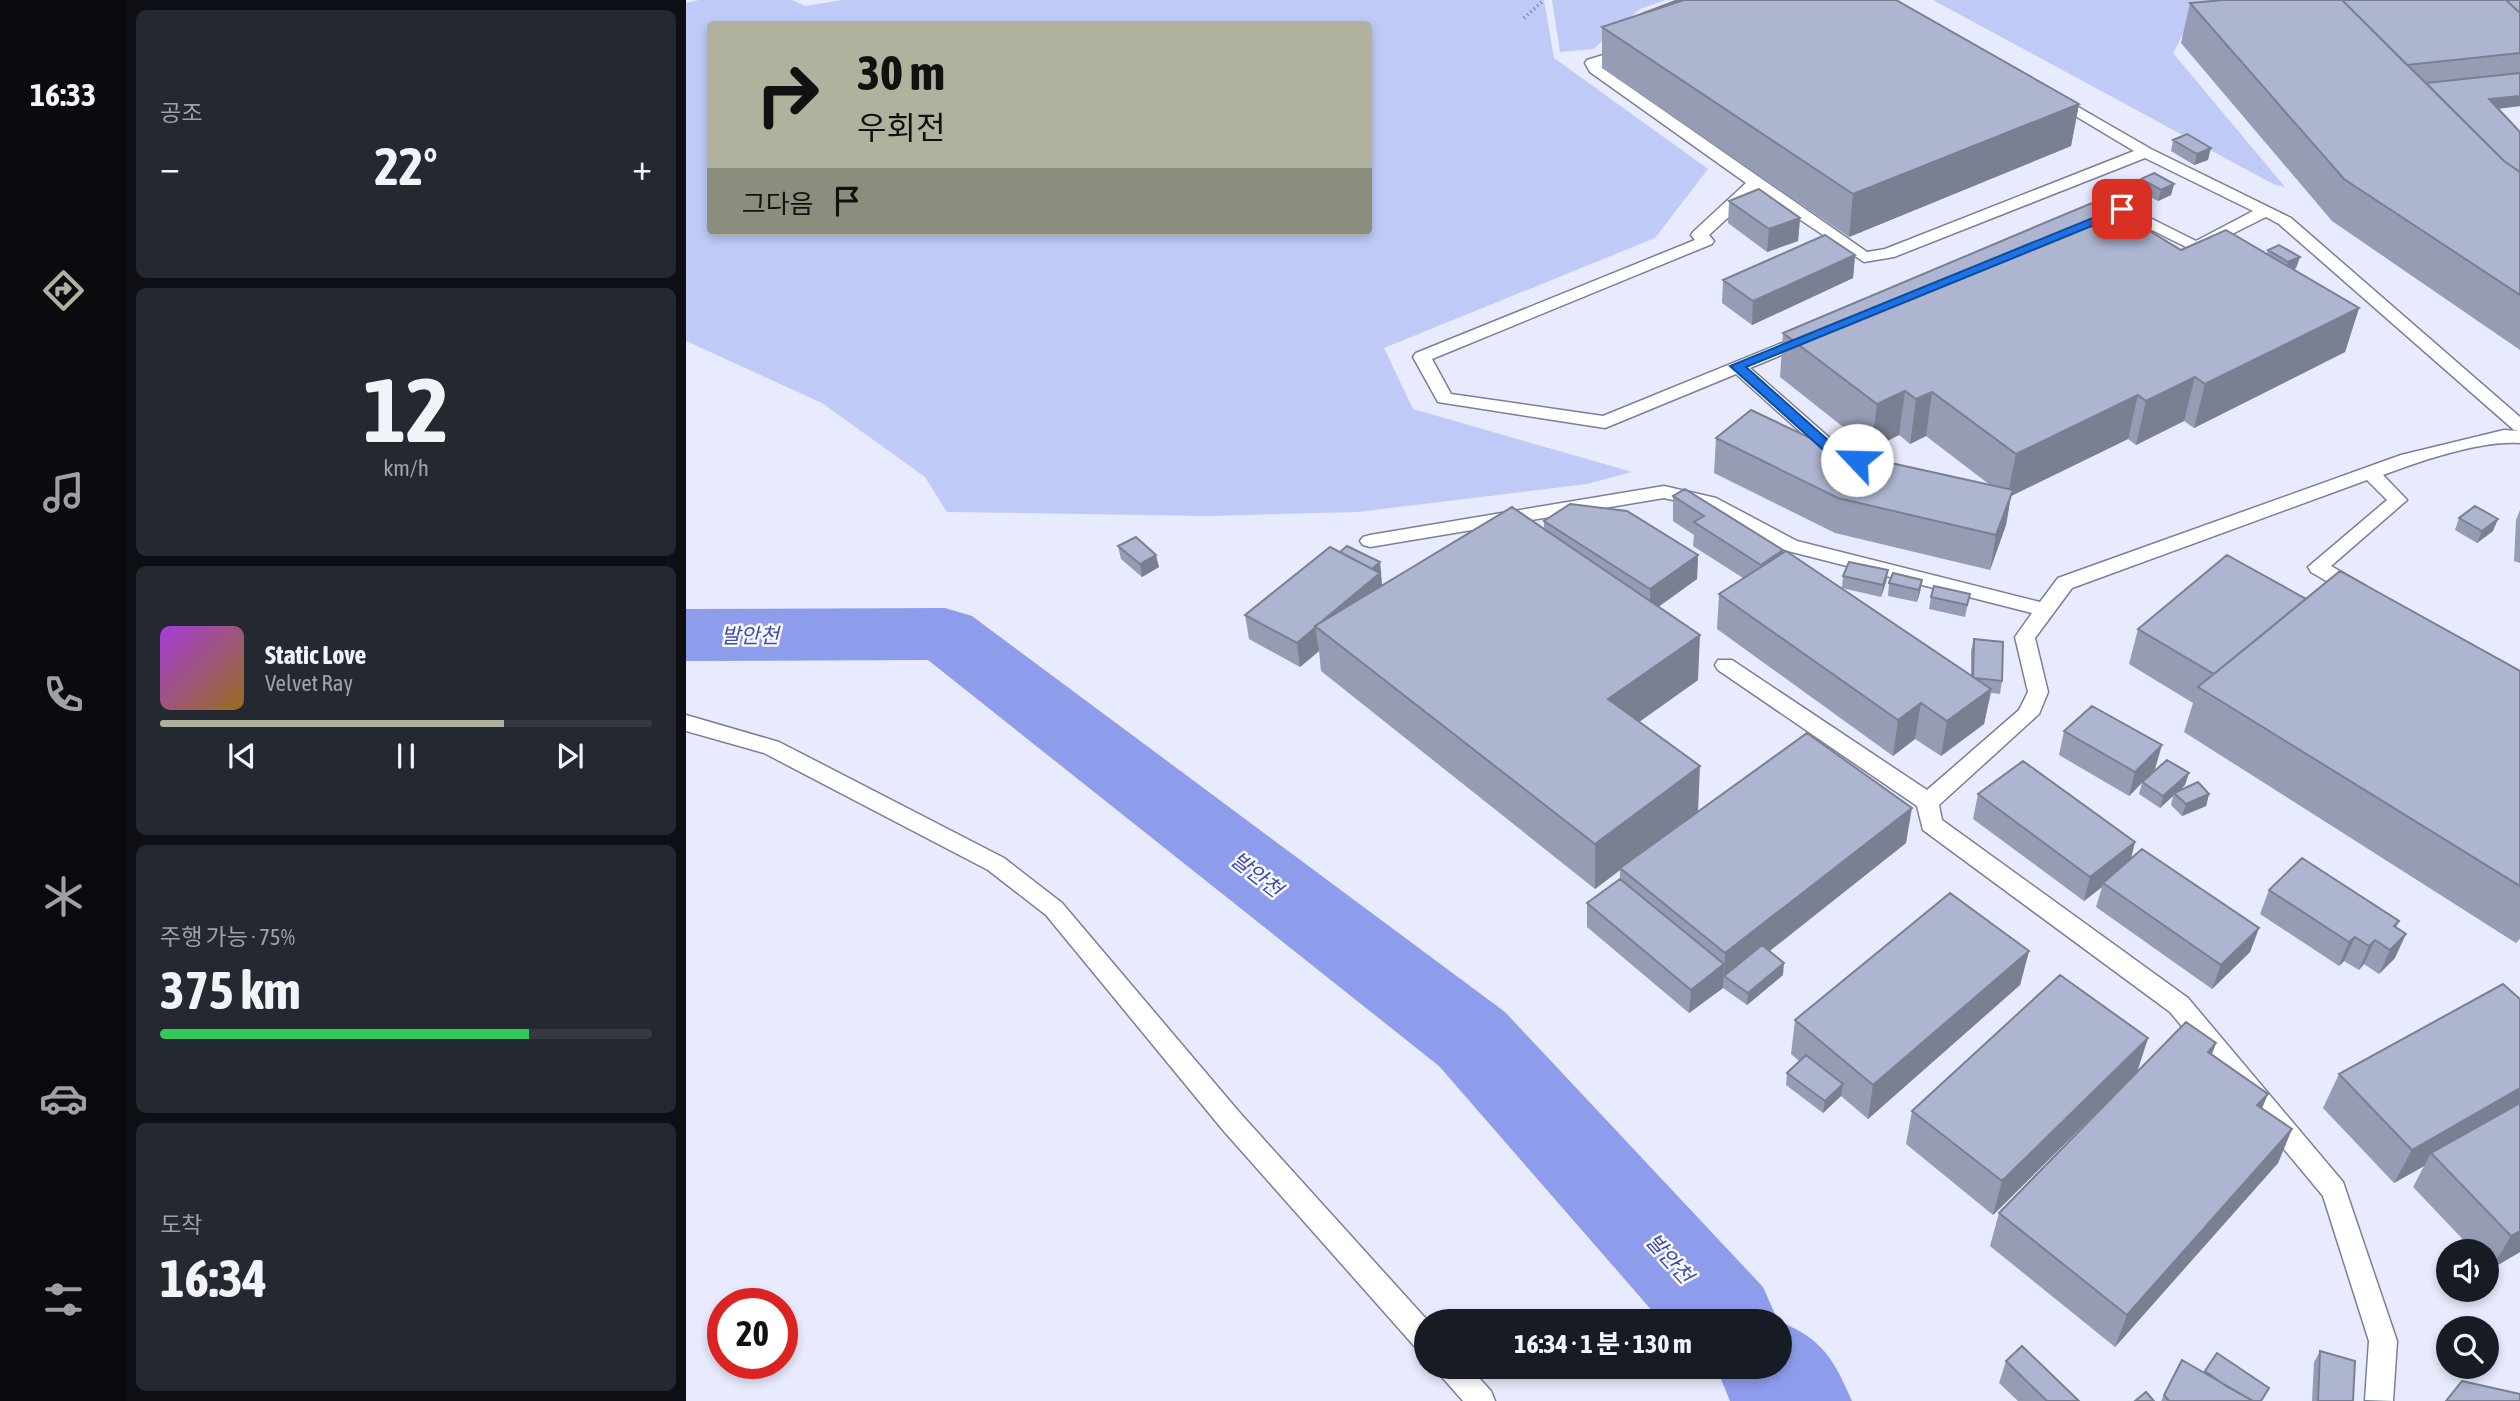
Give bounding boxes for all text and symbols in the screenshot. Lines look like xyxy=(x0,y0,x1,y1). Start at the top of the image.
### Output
text: 30 m xyxy=(857,44,945,100)
icon: right xyxy=(742,49,833,140)
text: 16:33 xyxy=(30,76,96,113)
text: 공조 xyxy=(160,100,202,126)
text: 우회전 xyxy=(857,109,945,146)
text: 22° xyxy=(374,136,438,196)
text: − xyxy=(160,145,180,188)
text: + xyxy=(632,145,652,188)
pin xyxy=(2092,179,2152,239)
icon: arrive xyxy=(828,182,866,220)
text: 그다음 xyxy=(742,189,814,219)
icon: arrive xyxy=(2103,190,2141,228)
icon: directions xyxy=(39,266,88,315)
text: 12 xyxy=(363,357,449,461)
position arrow xyxy=(1820,423,1894,497)
text: km/h xyxy=(383,455,429,481)
icon: music xyxy=(39,468,88,517)
water label: 발안천 xyxy=(721,623,782,647)
text: Static Love xyxy=(265,640,366,670)
icon: phone xyxy=(39,670,88,719)
text: Velvet Ray xyxy=(265,670,353,696)
icon: previous xyxy=(223,737,261,775)
icon: pause xyxy=(387,737,425,775)
icon: next xyxy=(551,737,589,775)
water label: 발안천 xyxy=(1227,847,1289,903)
icon: climate xyxy=(39,872,88,921)
text: 주행 가능 · 75% xyxy=(160,924,295,950)
text: 375 km xyxy=(160,960,301,1020)
icon: car xyxy=(39,1074,88,1123)
text: 도착 xyxy=(160,1212,202,1238)
water label: 발안천 xyxy=(1642,1228,1700,1290)
map controls xyxy=(2436,1239,2499,1379)
button: sound xyxy=(2436,1239,2499,1302)
text: 16:34 xyxy=(160,1248,267,1308)
icon: filters xyxy=(39,1275,88,1324)
speed limit sign: 20 xyxy=(707,1288,798,1379)
button: search xyxy=(2436,1316,2499,1379)
text: 16:34 · 1 분 · 130 m xyxy=(1514,1329,1692,1359)

